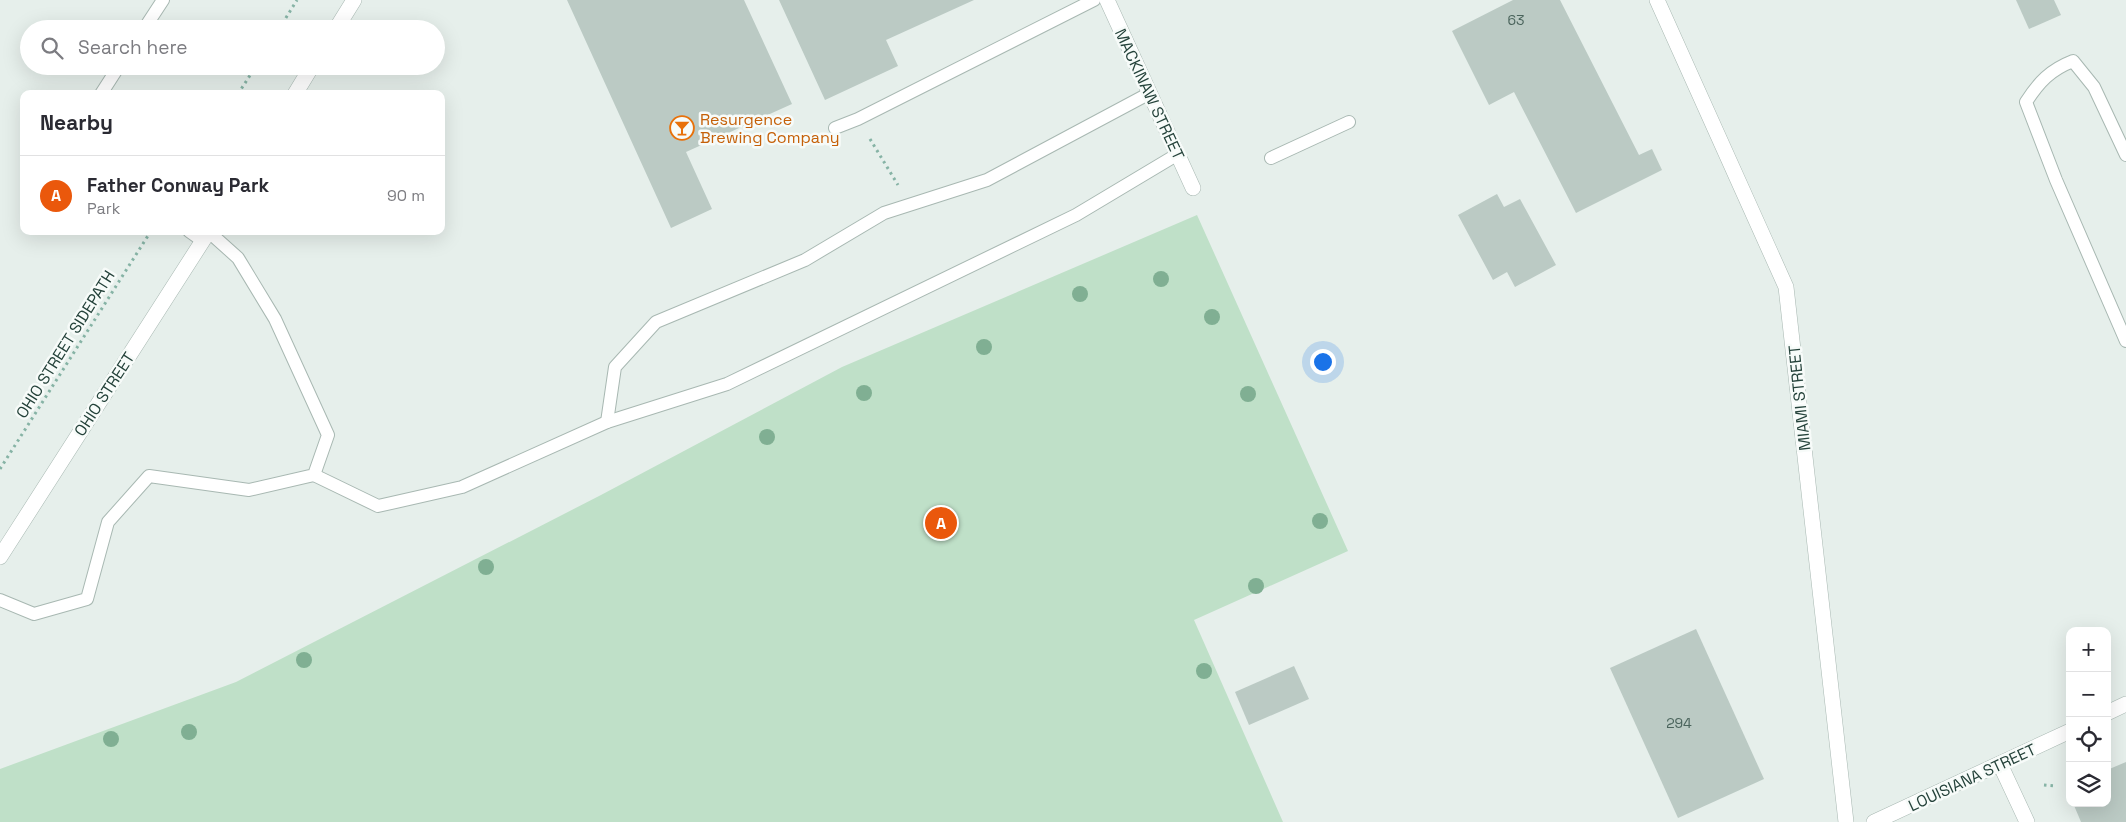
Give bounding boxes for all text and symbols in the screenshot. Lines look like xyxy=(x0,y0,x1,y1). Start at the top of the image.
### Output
house number: 63 xyxy=(1507,11,1525,29)
search box xyxy=(20,20,445,75)
street label: MACKINAW STREET xyxy=(1110,25,1189,163)
icon: search xyxy=(38,34,66,62)
text: Search here xyxy=(78,35,188,60)
text: Nearby xyxy=(40,109,113,136)
place label: Resurgence Brewing Company xyxy=(700,109,839,148)
bar icon: Resurgence Brewing Company xyxy=(669,115,695,141)
text: Father Conway Park xyxy=(87,173,269,198)
text: A xyxy=(51,185,61,206)
text: 90 m xyxy=(387,185,425,206)
text: Park xyxy=(87,198,120,219)
street label: OHIO STREET SIDEPATH xyxy=(12,266,118,422)
street label: MIAMI STREET xyxy=(1784,344,1815,452)
street label: OHIO STREET xyxy=(70,348,138,440)
your location xyxy=(1310,349,1336,375)
pin: A xyxy=(925,504,957,542)
map controls xyxy=(2066,627,2111,807)
button: + xyxy=(2066,627,2111,672)
button: − xyxy=(2066,672,2111,717)
house number: 294 xyxy=(1666,714,1692,732)
button: locate xyxy=(2066,717,2111,762)
street label: LOUISIANA STREET xyxy=(1905,739,2039,816)
button: layers xyxy=(2066,762,2111,807)

